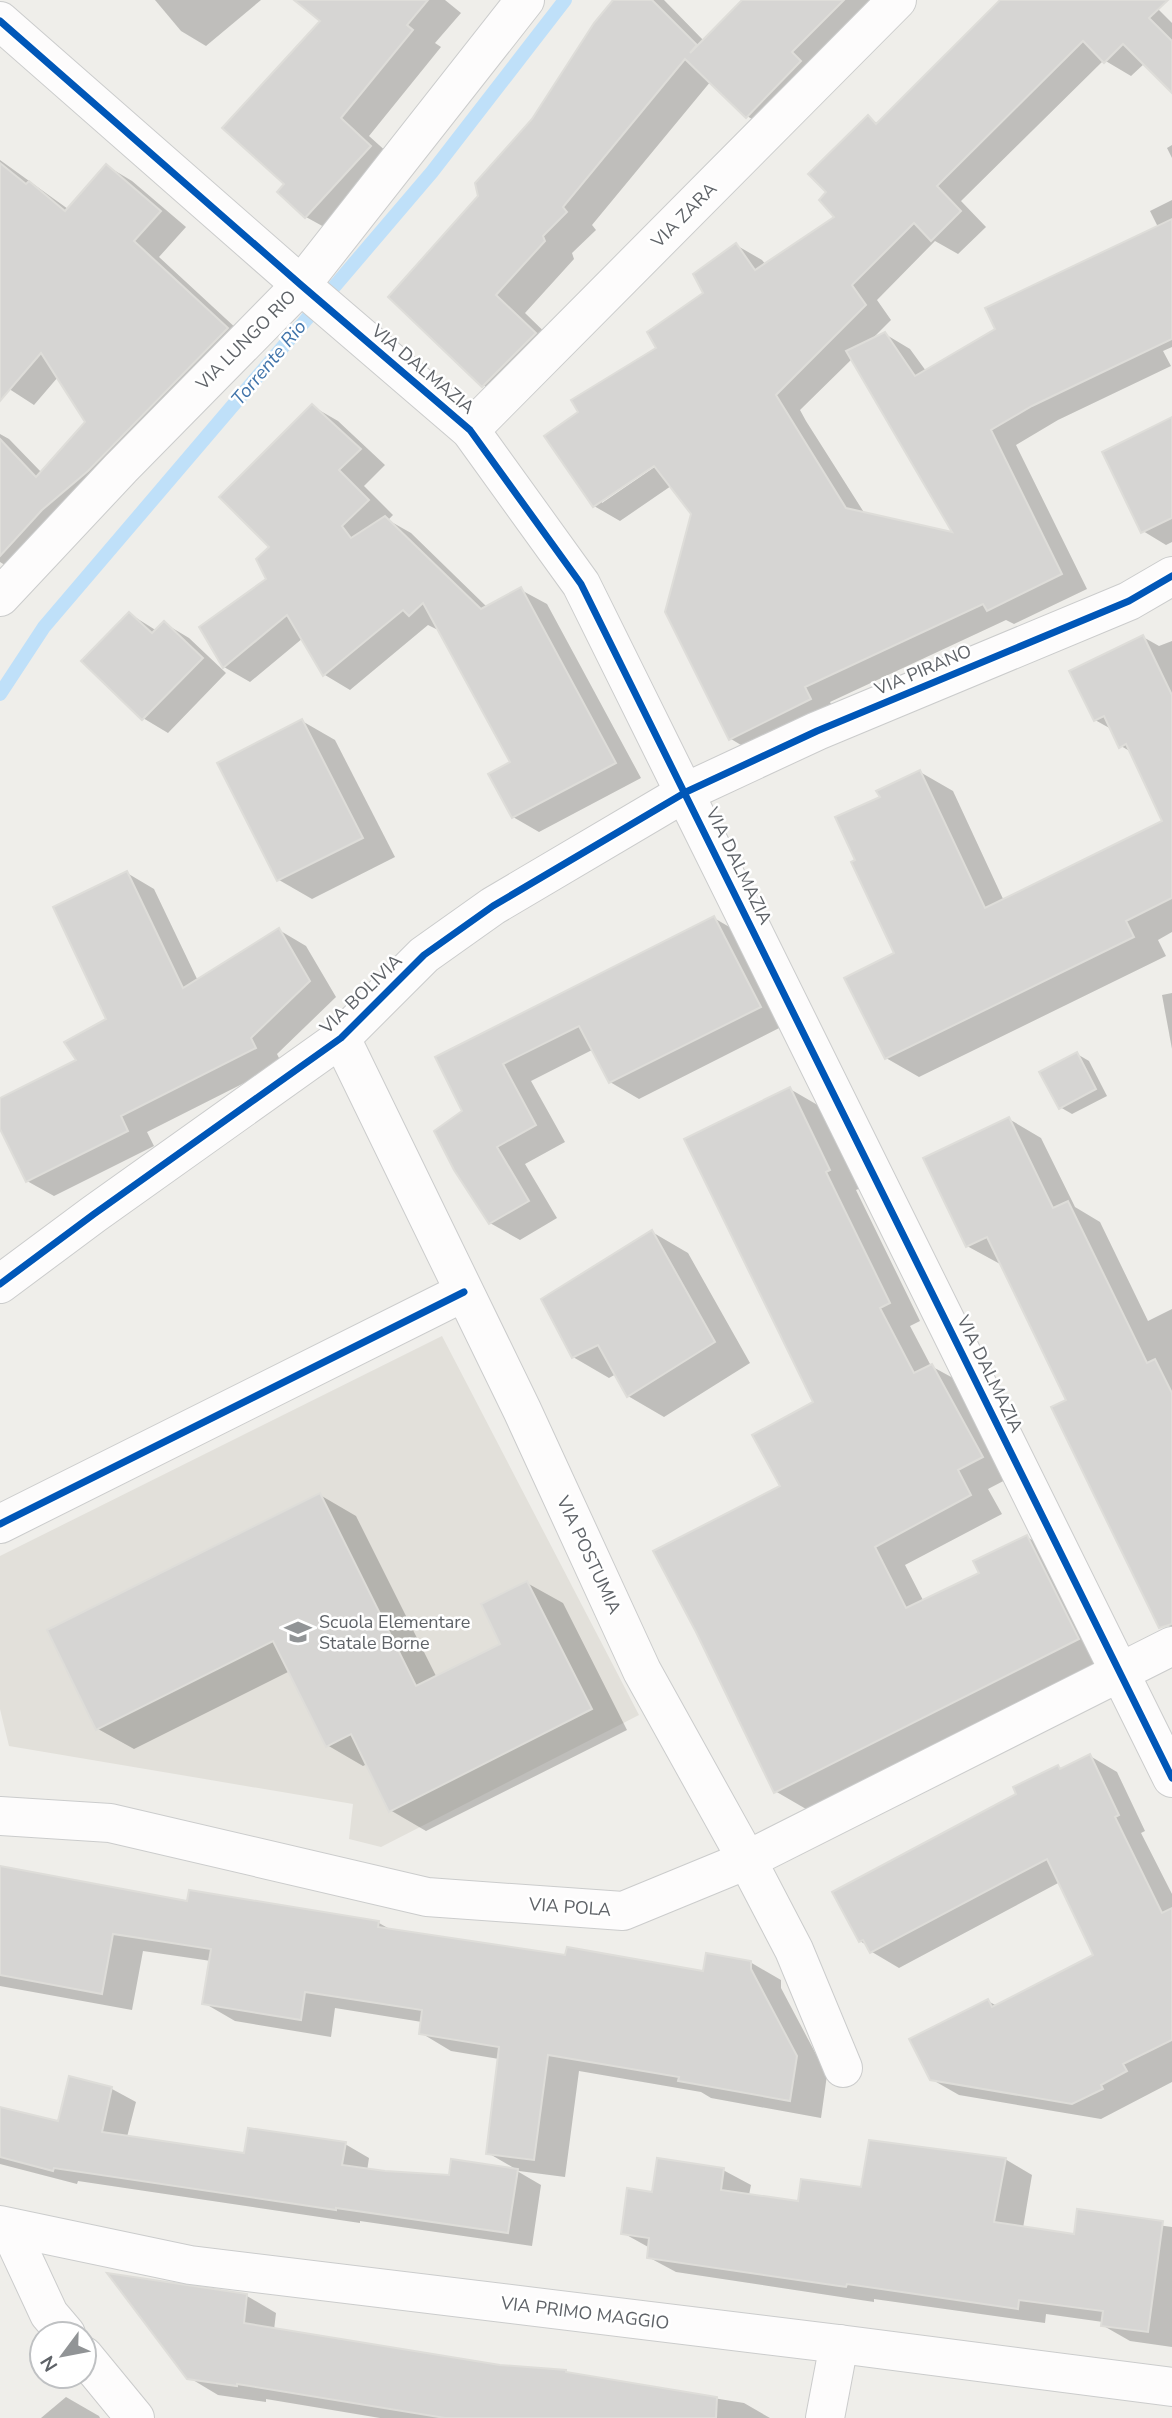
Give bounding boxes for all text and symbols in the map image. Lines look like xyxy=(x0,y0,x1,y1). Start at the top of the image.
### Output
street label: VIA ZARA xyxy=(645,177,722,254)
street label: VIA LUNGO RIO xyxy=(190,285,301,396)
water label: Torrente Rio xyxy=(226,315,312,411)
street label: VIA DALMAZIA xyxy=(366,318,480,419)
street label: VIA PIRANO xyxy=(870,639,975,702)
street label: VIA DALMAZIA xyxy=(700,803,778,929)
street label: VIA BOLIVIA xyxy=(314,949,407,1040)
street label: VIA DALMAZIA xyxy=(951,1311,1029,1437)
street label: VIA POSTUMIA xyxy=(551,1491,627,1618)
place label: Scuola Elementare Statale Borne xyxy=(319,1610,470,1655)
school or university icon: Scuola Elementare Statale Borne xyxy=(283,1617,313,1647)
street label: VIA POLA xyxy=(527,1892,612,1922)
street label: VIA PRIMO MAGGIO xyxy=(498,2291,671,2335)
north arrow xyxy=(28,2320,98,2390)
text: N xyxy=(35,2351,64,2376)

